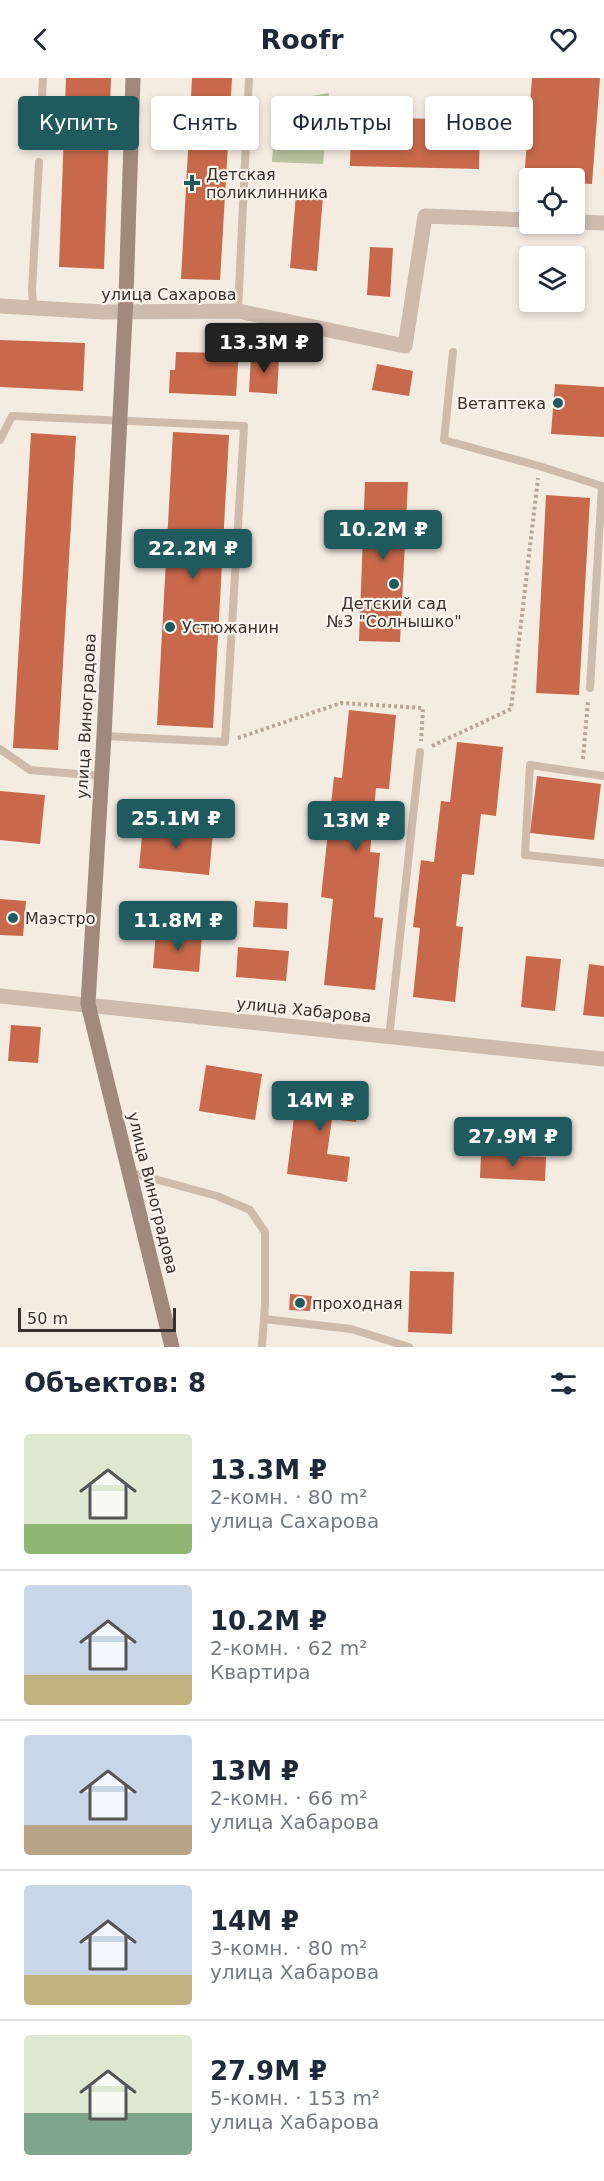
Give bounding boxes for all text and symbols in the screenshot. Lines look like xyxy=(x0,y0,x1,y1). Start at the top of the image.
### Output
icon: back xyxy=(24,23,57,56)
icon: heart xyxy=(547,23,580,56)
text: Roofr xyxy=(261,24,343,55)
chip: Купить xyxy=(18,96,139,150)
chip: Снять xyxy=(151,96,259,150)
chip: Фильтры xyxy=(271,96,413,150)
chip: Новое xyxy=(425,96,533,150)
place label: Детская поликлинника xyxy=(206,165,328,202)
map controls xyxy=(519,168,585,312)
button: locate xyxy=(519,168,585,234)
marker: Детская поликлинника xyxy=(183,174,201,192)
button: layers xyxy=(519,246,585,312)
street label: улица Сахарова xyxy=(101,285,237,304)
pin: 13.3M ₽ xyxy=(209,323,319,374)
text: 13.3M ₽ xyxy=(219,330,309,354)
place label: Ветаптека xyxy=(457,394,546,413)
marker: Ветаптека xyxy=(551,396,565,410)
pin: 10.2M ₽ xyxy=(328,510,438,561)
text: 10.2M ₽ xyxy=(338,517,428,541)
pin: 22.2M ₽ xyxy=(138,529,248,580)
text: 22.2M ₽ xyxy=(148,536,238,560)
marker: Детский сад №3 "Солнышко" xyxy=(387,577,401,591)
place label: Детский сад №3 "Солнышко" xyxy=(327,594,462,631)
place label: Устюжанин xyxy=(182,618,279,637)
marker: Устюжанин xyxy=(163,620,177,634)
street label: улица Виноградова xyxy=(72,633,100,799)
pin: 25.1M ₽ xyxy=(121,799,231,850)
pin: 13M ₽ xyxy=(314,801,398,852)
text: 25.1M ₽ xyxy=(131,806,221,830)
text: 13M ₽ xyxy=(322,808,390,832)
pin: 11.8M ₽ xyxy=(123,901,233,952)
text: 11.8M ₽ xyxy=(133,908,223,932)
place label: Маэстро xyxy=(25,909,95,928)
marker: Маэстро xyxy=(6,911,20,925)
street label: улица Хабарова xyxy=(236,993,372,1027)
pin: 14M ₽ xyxy=(278,1081,362,1132)
text: 14M ₽ xyxy=(286,1088,354,1112)
street label: улица Виноградова xyxy=(124,1110,182,1276)
pin: 27.9M ₽ xyxy=(458,1117,568,1168)
text: 27.9M ₽ xyxy=(468,1124,558,1148)
place label: проходная xyxy=(312,1294,403,1313)
marker: проходная xyxy=(293,1296,307,1310)
scale bar xyxy=(18,1305,176,1332)
text: 50 m xyxy=(27,1309,68,1328)
icon: filters xyxy=(547,1367,580,1400)
text: Объектов: 8 xyxy=(24,1368,206,1398)
text: 13.3M ₽ xyxy=(210,1455,327,1485)
icon: home xyxy=(72,1458,144,1530)
text: 2-комн. · 80 m² xyxy=(210,1485,367,1509)
text: улица Сахарова xyxy=(210,1509,379,1533)
text: 10.2M ₽ xyxy=(210,1606,327,1636)
icon: home xyxy=(72,1609,144,1681)
text: 2-комн. · 62 m² xyxy=(210,1636,367,1660)
text: Квартира xyxy=(210,1660,311,1684)
text: 13M ₽ xyxy=(210,1756,299,1786)
icon: home xyxy=(72,1759,144,1831)
text: 2-комн. · 66 m² xyxy=(210,1786,367,1810)
text: улица Хабарова xyxy=(210,1810,379,1834)
text: 14M ₽ xyxy=(210,1906,299,1936)
icon: home xyxy=(72,1909,144,1981)
text: 3-комн. · 80 m² xyxy=(210,1936,367,1960)
text: улица Хабарова xyxy=(210,1960,379,1984)
text: 27.9M ₽ xyxy=(210,2056,327,2086)
icon: home xyxy=(72,2059,144,2131)
text: 5-комн. · 153 m² xyxy=(210,2086,380,2110)
text: улица Хабарова xyxy=(210,2110,379,2134)

